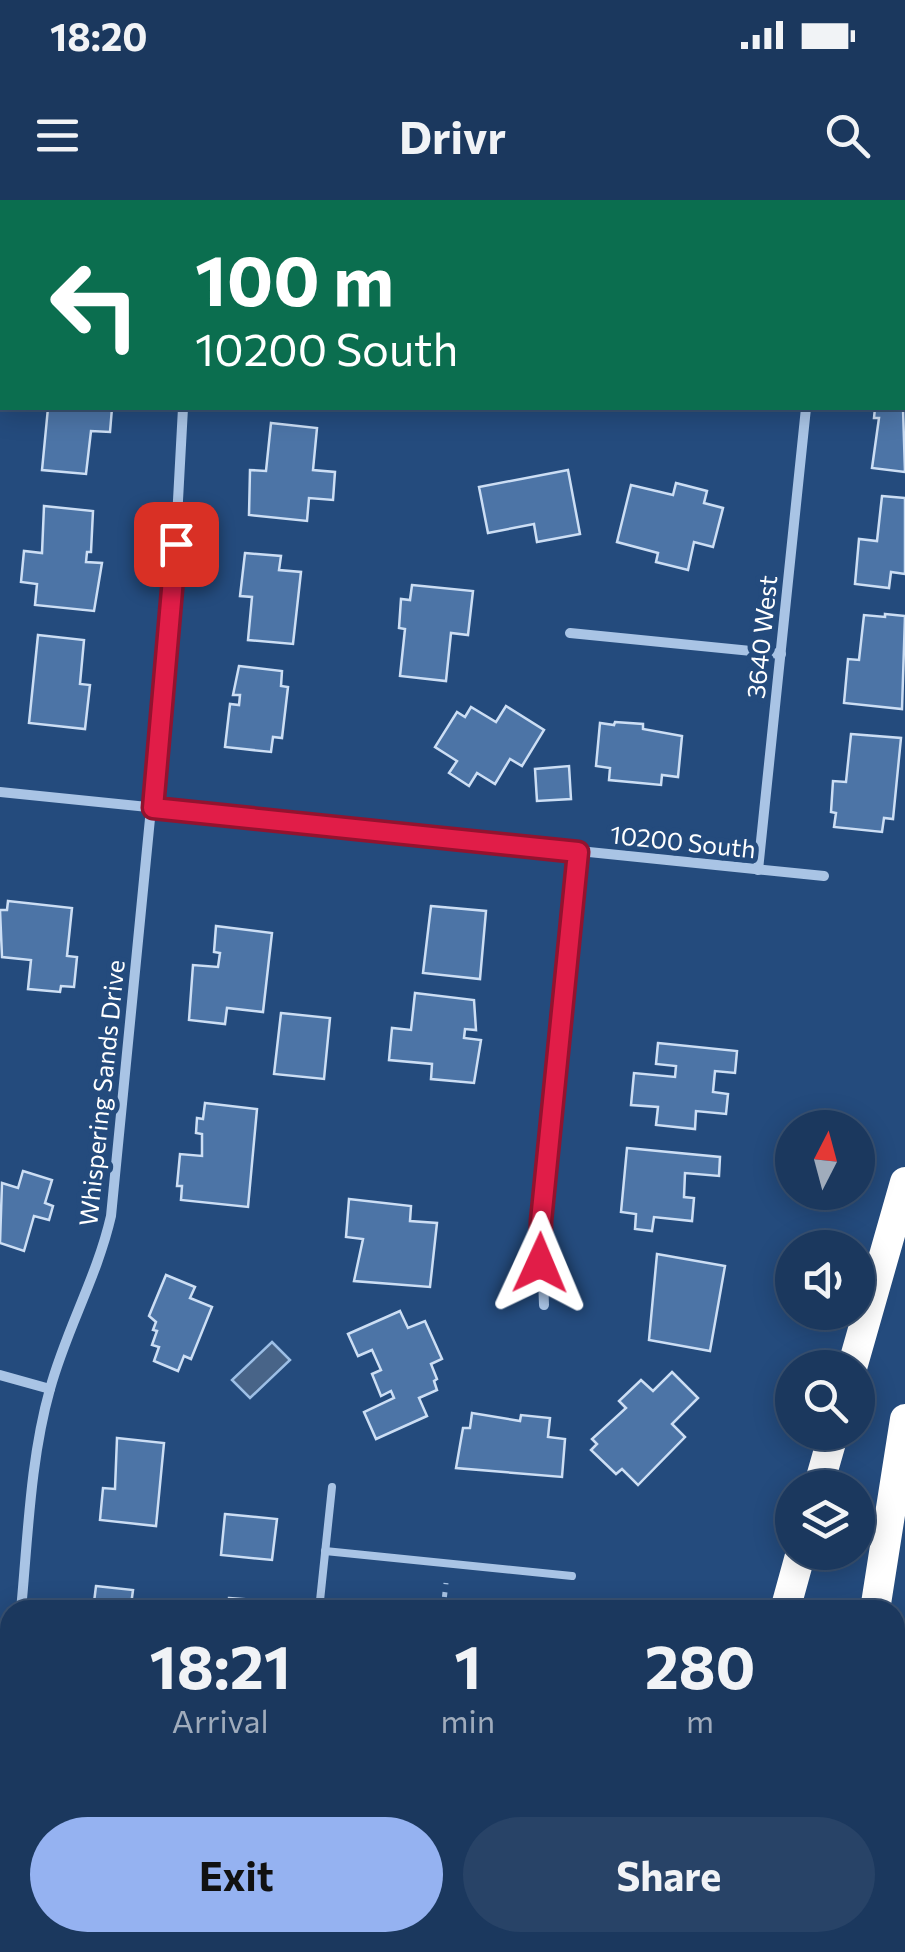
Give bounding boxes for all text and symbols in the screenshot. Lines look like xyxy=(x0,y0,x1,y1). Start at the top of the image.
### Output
text: 18:20 xyxy=(50,12,147,59)
icon: menu xyxy=(30,108,85,163)
text: Drivr xyxy=(399,108,506,163)
icon: search xyxy=(820,108,875,163)
text: 100 m xyxy=(195,235,394,320)
icon: left xyxy=(30,240,160,370)
text: 10200 South xyxy=(195,320,458,375)
pin xyxy=(134,502,219,587)
icon: arrive xyxy=(149,517,204,572)
street label: 3640 West xyxy=(740,574,782,700)
street label: 10200 South xyxy=(609,818,757,864)
street label: Whispering Sands Drive xyxy=(72,958,130,1228)
north arrow xyxy=(775,1110,875,1210)
map controls xyxy=(775,1110,875,1570)
position arrow xyxy=(488,1211,592,1315)
button: sound xyxy=(775,1230,875,1330)
button: search xyxy=(775,1350,875,1450)
button: layers xyxy=(775,1470,875,1570)
text: 18:21 xyxy=(150,1628,291,1701)
text: 1 xyxy=(454,1628,481,1701)
text: 280 xyxy=(645,1628,755,1701)
text: Arrival xyxy=(172,1700,269,1740)
text: min xyxy=(441,1700,495,1740)
text: m xyxy=(686,1700,714,1740)
button: Exit xyxy=(30,1817,443,1932)
button: Share xyxy=(463,1817,875,1932)

